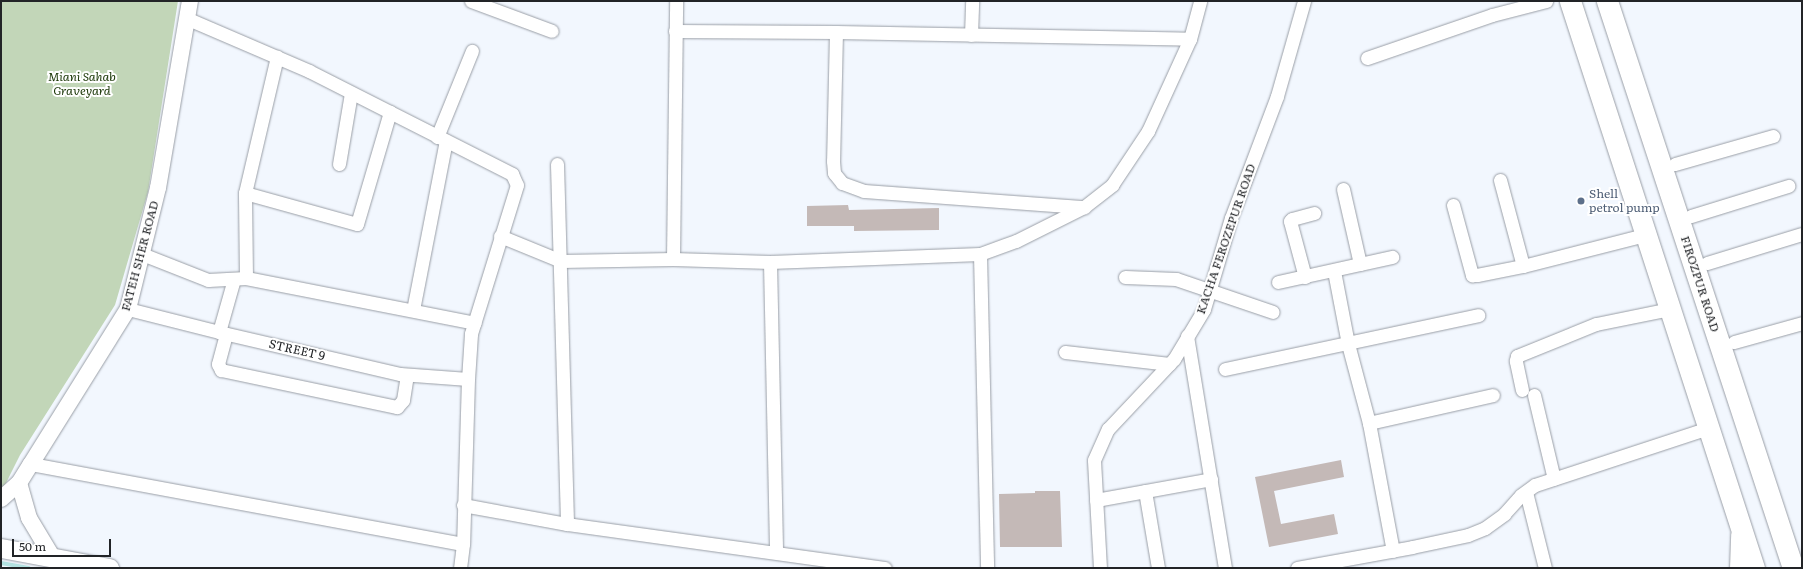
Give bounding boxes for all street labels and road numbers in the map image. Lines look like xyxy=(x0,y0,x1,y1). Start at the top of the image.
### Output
street label: KACHA FEROZEPUR ROAD xyxy=(1193,162,1259,316)
street label: FATEH SHER ROAD xyxy=(118,199,162,313)
street label: FIROZPUR ROAD xyxy=(1678,234,1722,334)
street label: STREET 9 xyxy=(268,337,326,363)

